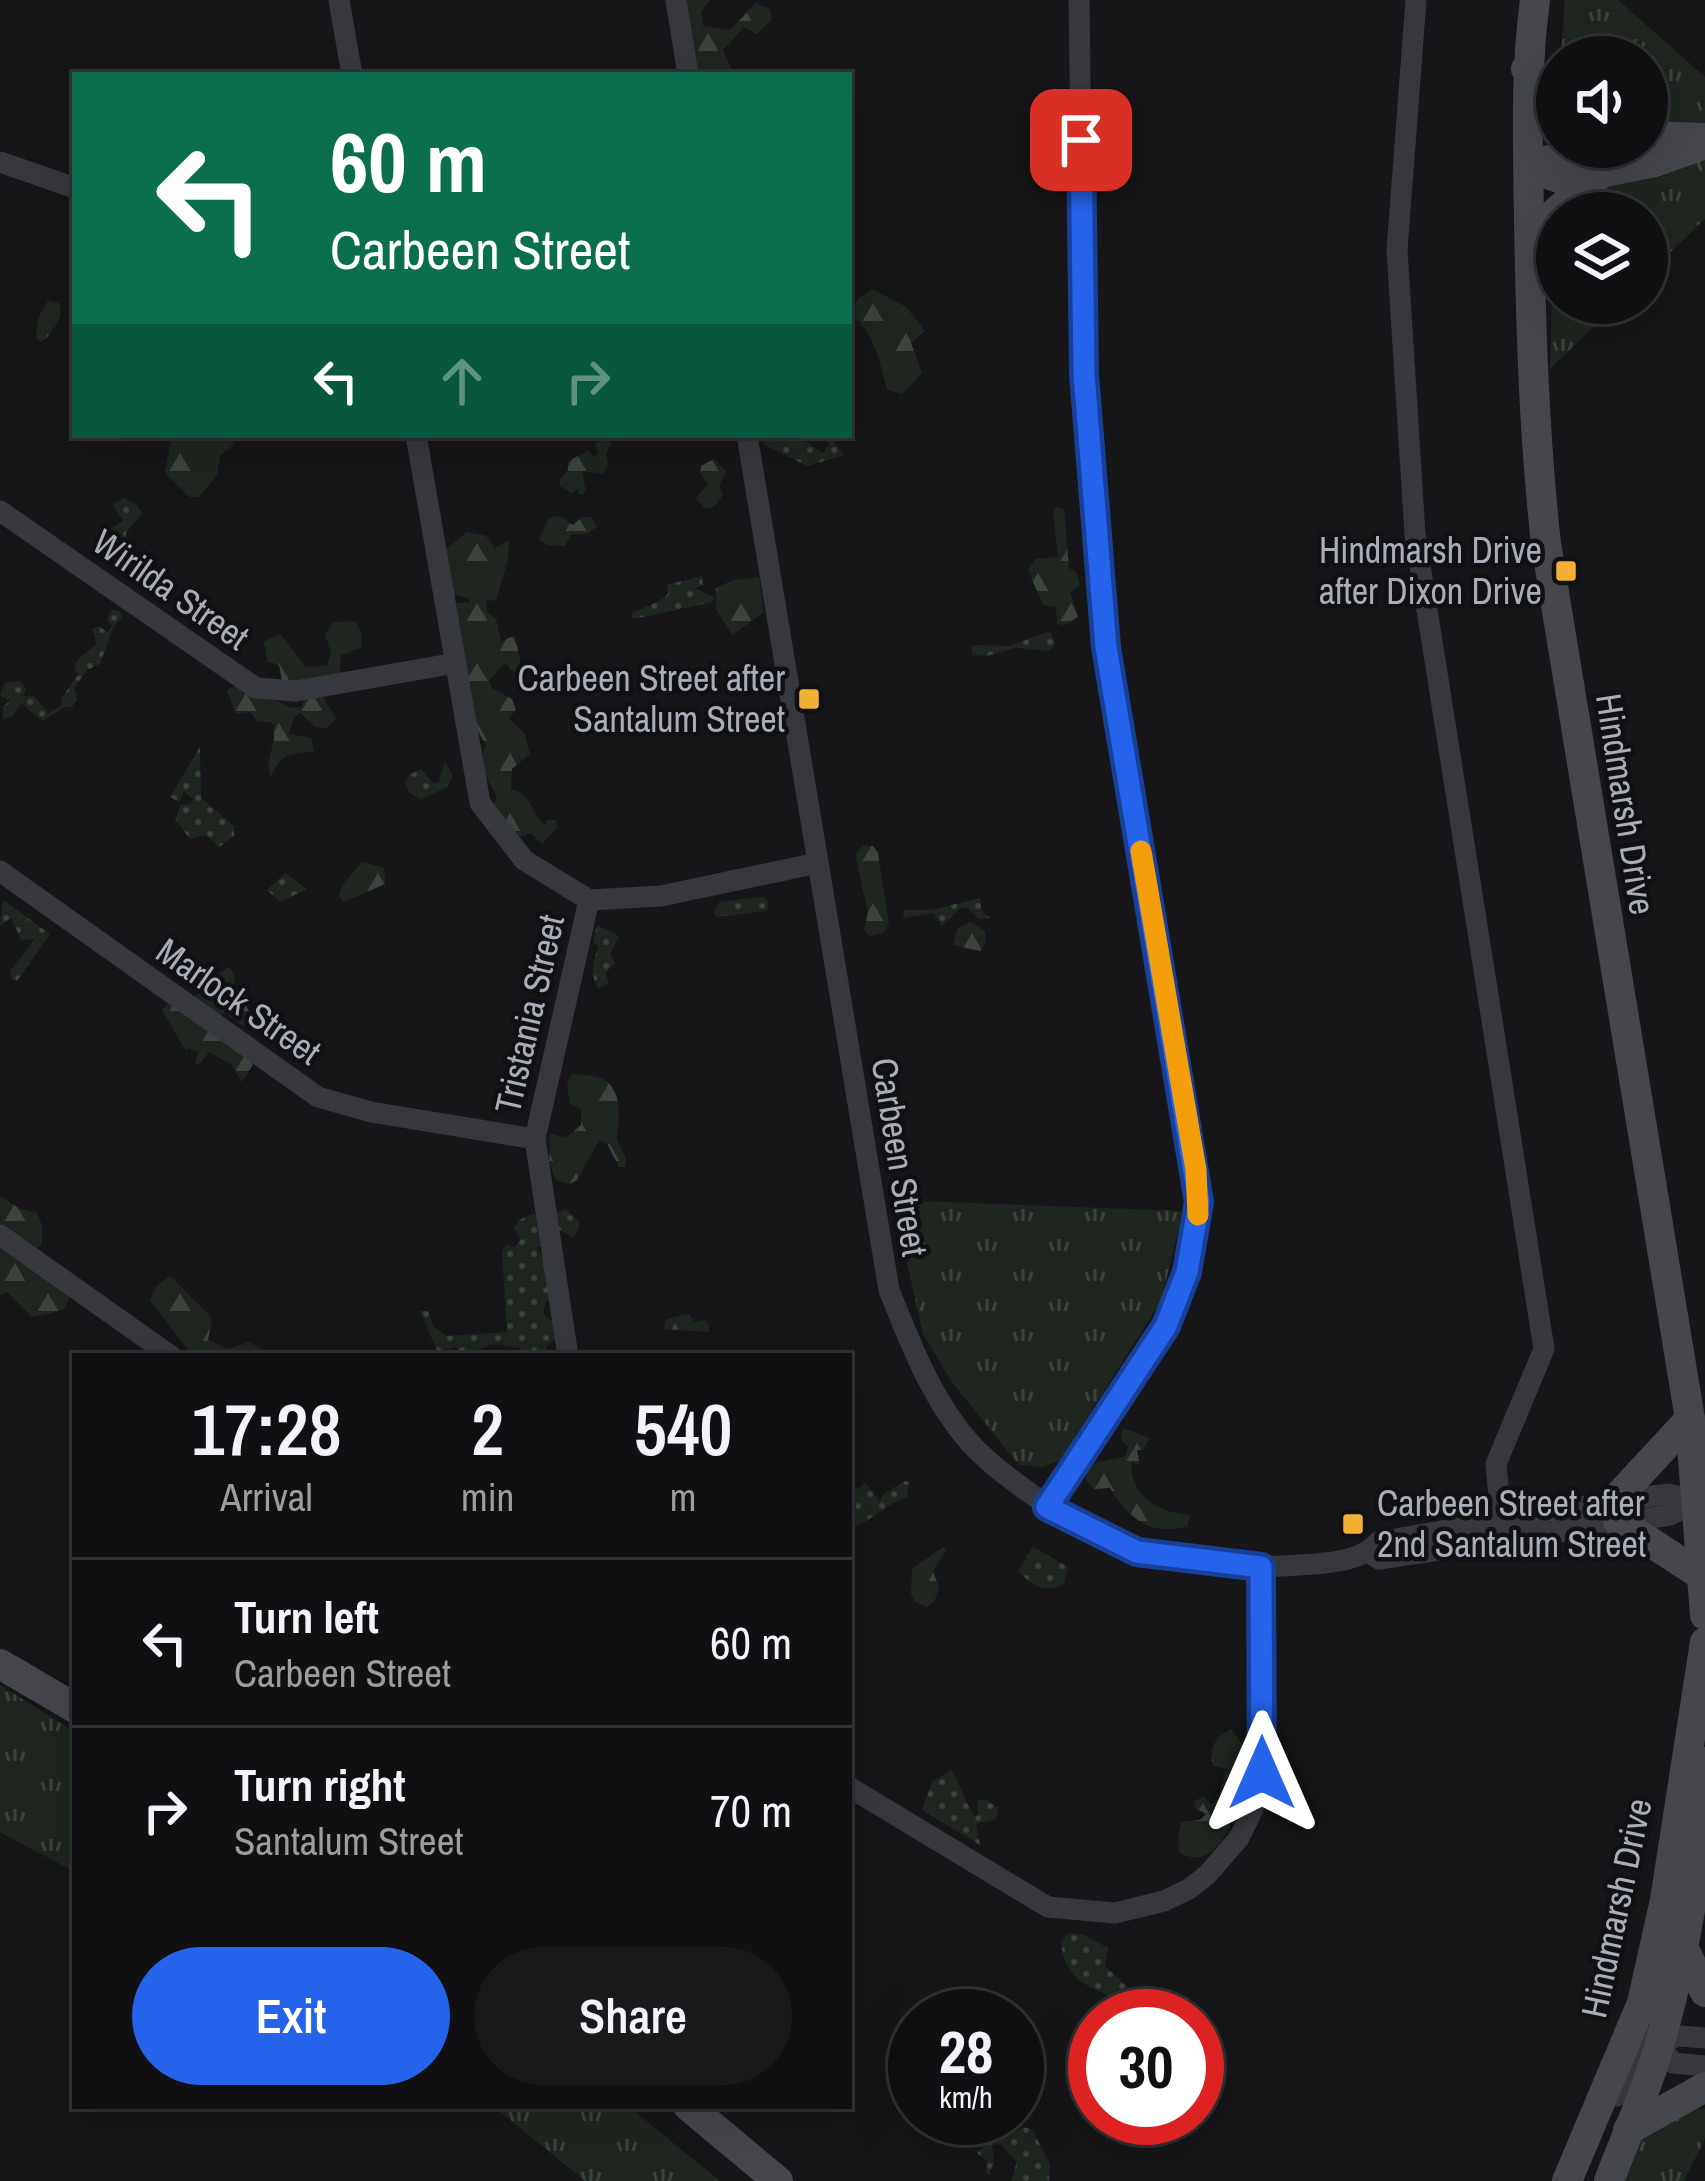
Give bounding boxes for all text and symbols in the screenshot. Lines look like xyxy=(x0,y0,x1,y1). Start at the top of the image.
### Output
map controls xyxy=(1536,36,1668,324)
button: sound xyxy=(1536,36,1668,168)
pin xyxy=(1030,89,1132,191)
text: 60 m xyxy=(330,105,487,218)
icon: arrive xyxy=(1048,107,1114,173)
icon: left xyxy=(132,120,288,276)
button: layers xyxy=(1536,192,1668,324)
text: Carbeen Street xyxy=(330,213,630,286)
icon: left xyxy=(303,348,369,414)
icon: ahead xyxy=(429,348,495,414)
icon: right xyxy=(555,348,621,414)
street label: Wirilda Street xyxy=(83,518,259,660)
place label: Hindmarsh Drive after Dixon Drive xyxy=(1319,526,1542,615)
marker: Hindmarsh Drive after Dixon Drive xyxy=(1553,558,1579,584)
place label: Carbeen Street after Santalum Street xyxy=(518,654,785,743)
marker: Carbeen Street after Santalum Street xyxy=(796,686,822,712)
street label: Hindmarsh Drive xyxy=(1585,690,1667,918)
street label: Tristania Street xyxy=(483,910,575,1118)
street label: Marlock Street xyxy=(147,927,331,1075)
street label: Carbeen Street xyxy=(861,1054,939,1260)
text: 17:28 xyxy=(192,1380,341,1477)
text: 2 xyxy=(471,1380,504,1477)
text: 540 xyxy=(634,1380,732,1477)
text: Arrival xyxy=(220,1471,313,1523)
text: min xyxy=(461,1471,514,1523)
text: m xyxy=(670,1471,696,1523)
place label: Carbeen Street after 2nd Santalum Street xyxy=(1377,1479,1646,1568)
marker: Carbeen Street after 2nd Santalum Street xyxy=(1340,1511,1366,1537)
text: Turn left xyxy=(234,1586,379,1647)
icon: left xyxy=(132,1610,198,1676)
text: 60 m xyxy=(710,1612,792,1673)
text: Carbeen Street xyxy=(234,1647,451,1699)
position arrow xyxy=(1199,1710,1325,1836)
text: Turn right xyxy=(234,1754,406,1815)
icon: right xyxy=(132,1778,198,1844)
text: 70 m xyxy=(710,1780,792,1841)
street label: Hindmarsh Drive xyxy=(1569,1794,1663,2022)
text: Santalum Street xyxy=(234,1815,463,1867)
button: Exit xyxy=(132,1947,450,2085)
button: Share xyxy=(474,1947,792,2085)
speed limit sign: 30 xyxy=(1068,1989,1224,2145)
text: 28 xyxy=(939,2011,993,2092)
text: km/h xyxy=(939,2077,993,2117)

